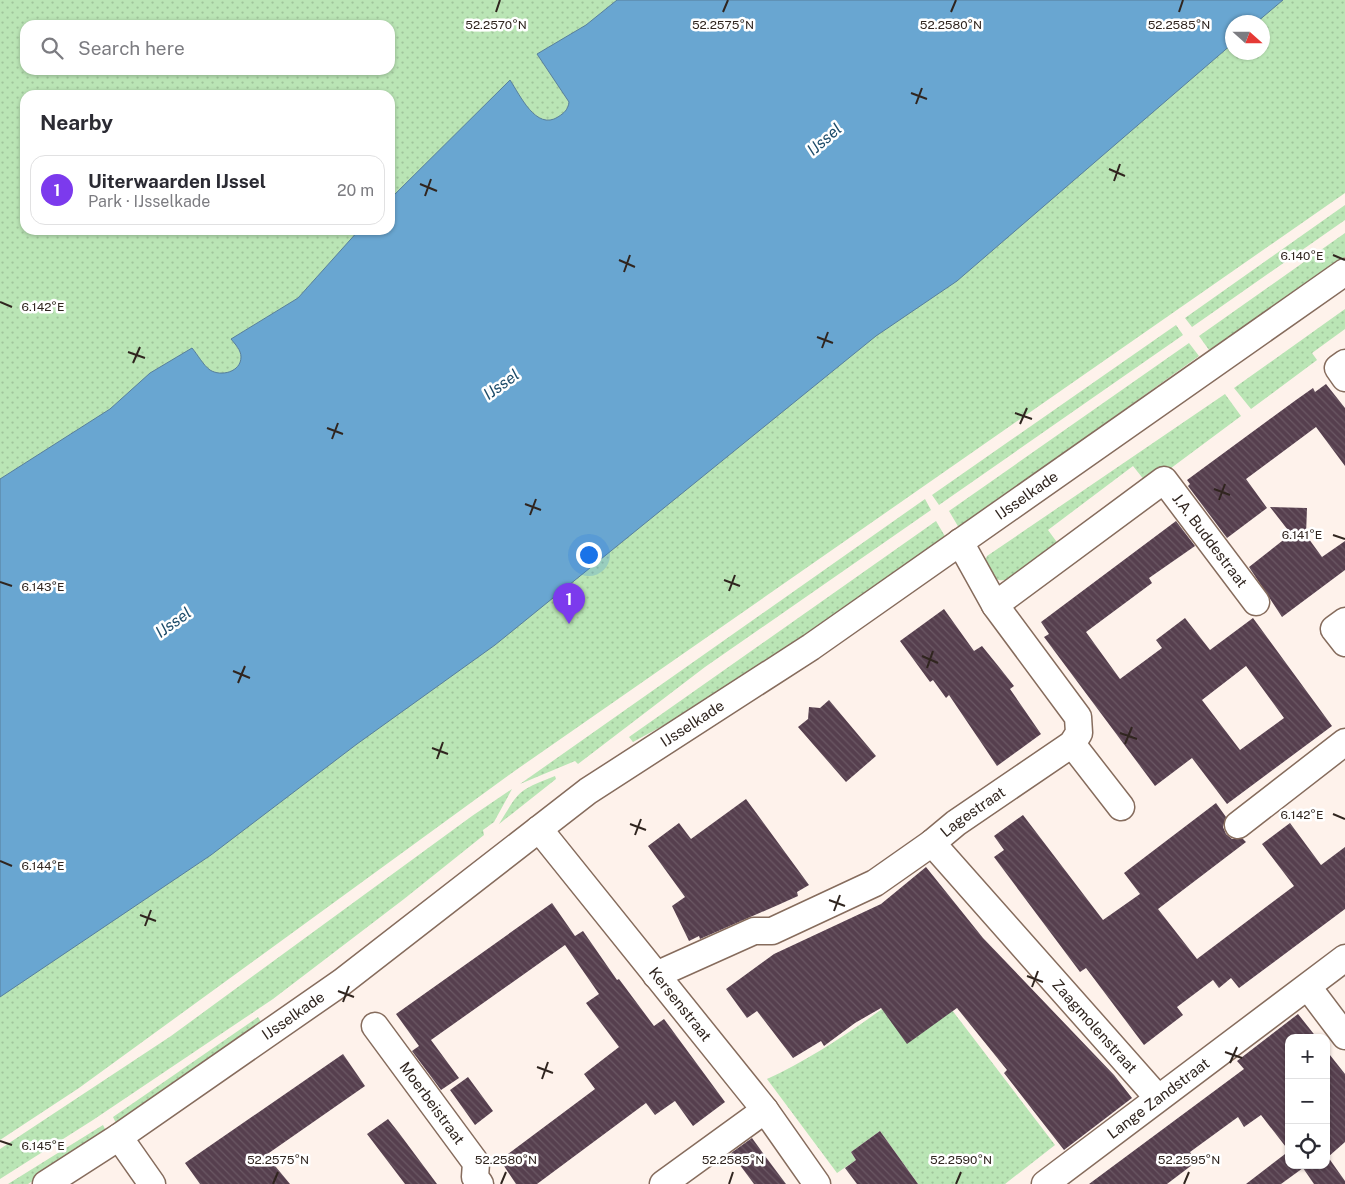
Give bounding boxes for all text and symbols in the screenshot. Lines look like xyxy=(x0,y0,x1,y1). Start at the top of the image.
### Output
north arrow xyxy=(1225,15,1270,60)
text: 52.2570°N xyxy=(465,18,527,32)
text: 52.2575°N xyxy=(692,18,754,32)
text: 52.2580°N xyxy=(920,18,982,32)
text: 52.2585°N xyxy=(1148,18,1210,32)
search box xyxy=(20,20,395,75)
icon: search xyxy=(38,34,66,62)
text: Search here xyxy=(78,37,185,59)
text: Nearby xyxy=(40,110,113,135)
water label: IJssel xyxy=(803,119,845,160)
text: Uiterwaarden IJssel xyxy=(88,170,266,192)
text: 1 xyxy=(54,181,60,200)
text: 20 m xyxy=(337,181,374,200)
text: Park · IJsselkade xyxy=(88,192,210,211)
text: 6.140°E xyxy=(1281,249,1323,263)
text: 6.142°E xyxy=(22,300,64,314)
water label: IJssel xyxy=(480,365,523,404)
street label: IJsselkade xyxy=(992,467,1061,523)
street label: J.A. Buddestraat xyxy=(1169,490,1251,591)
text: 6.141°E xyxy=(1282,528,1322,542)
your location xyxy=(576,542,602,568)
text: 6.143°E xyxy=(21,580,65,594)
pin: 1 xyxy=(553,583,585,624)
water label: IJssel xyxy=(152,603,195,642)
street label: IJsselkade xyxy=(657,696,727,750)
street label: Lagestraat xyxy=(937,783,1008,840)
text: 6.142°E xyxy=(1281,808,1323,822)
text: 6.144°E xyxy=(21,859,65,873)
street label: Kersenstraat xyxy=(646,964,715,1044)
street label: Zaagmolenstraat xyxy=(1049,976,1141,1076)
street label: IJsselkade xyxy=(258,988,327,1043)
map controls xyxy=(1285,1034,1330,1169)
button: + xyxy=(1285,1034,1330,1079)
street label: Lange Zandstraat xyxy=(1104,1054,1212,1142)
street label: Moerbeistraat xyxy=(396,1058,468,1148)
button: − xyxy=(1285,1079,1330,1124)
button: locate xyxy=(1285,1124,1330,1169)
text: 6.145°E xyxy=(21,1139,65,1153)
text: 52.2575°N xyxy=(247,1153,309,1167)
text: 52.2580°N xyxy=(475,1153,537,1167)
text: 52.2585°N xyxy=(702,1153,764,1167)
text: 52.2590°N xyxy=(930,1153,992,1167)
text: 52.2595°N xyxy=(1158,1153,1220,1167)

